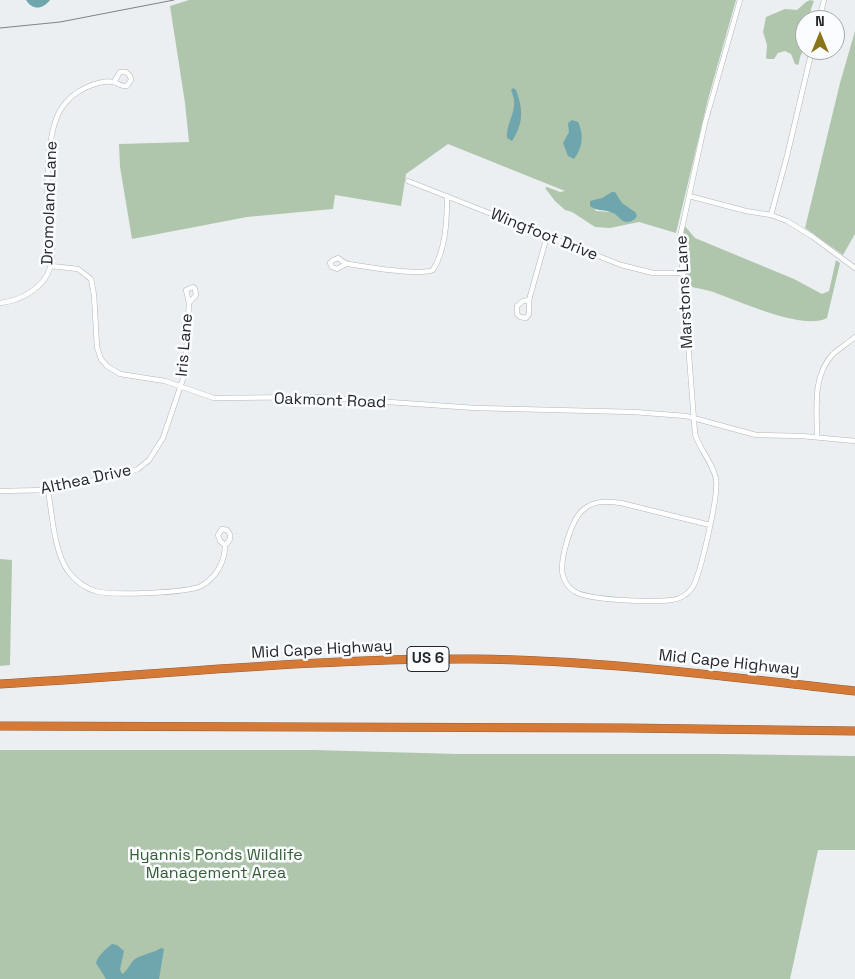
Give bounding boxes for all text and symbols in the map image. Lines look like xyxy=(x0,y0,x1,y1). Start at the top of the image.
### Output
north arrow xyxy=(795,10,845,60)
text: N xyxy=(815,12,825,30)
street label: Dromoland Lane xyxy=(38,140,62,266)
street label: Wingfoot Drive xyxy=(488,205,600,265)
street label: Marstons Lane xyxy=(672,235,698,349)
street label: Iris Lane xyxy=(173,312,197,378)
street label: Oakmont Road xyxy=(273,389,387,413)
street label: Althea Drive xyxy=(39,461,133,499)
street label: Mid Cape Highway xyxy=(251,637,393,663)
road number: US 6 xyxy=(407,646,449,672)
street label: Mid Cape Highway xyxy=(658,646,800,680)
park label: Hyannis Ponds Wildlife Management Area xyxy=(129,846,303,884)

